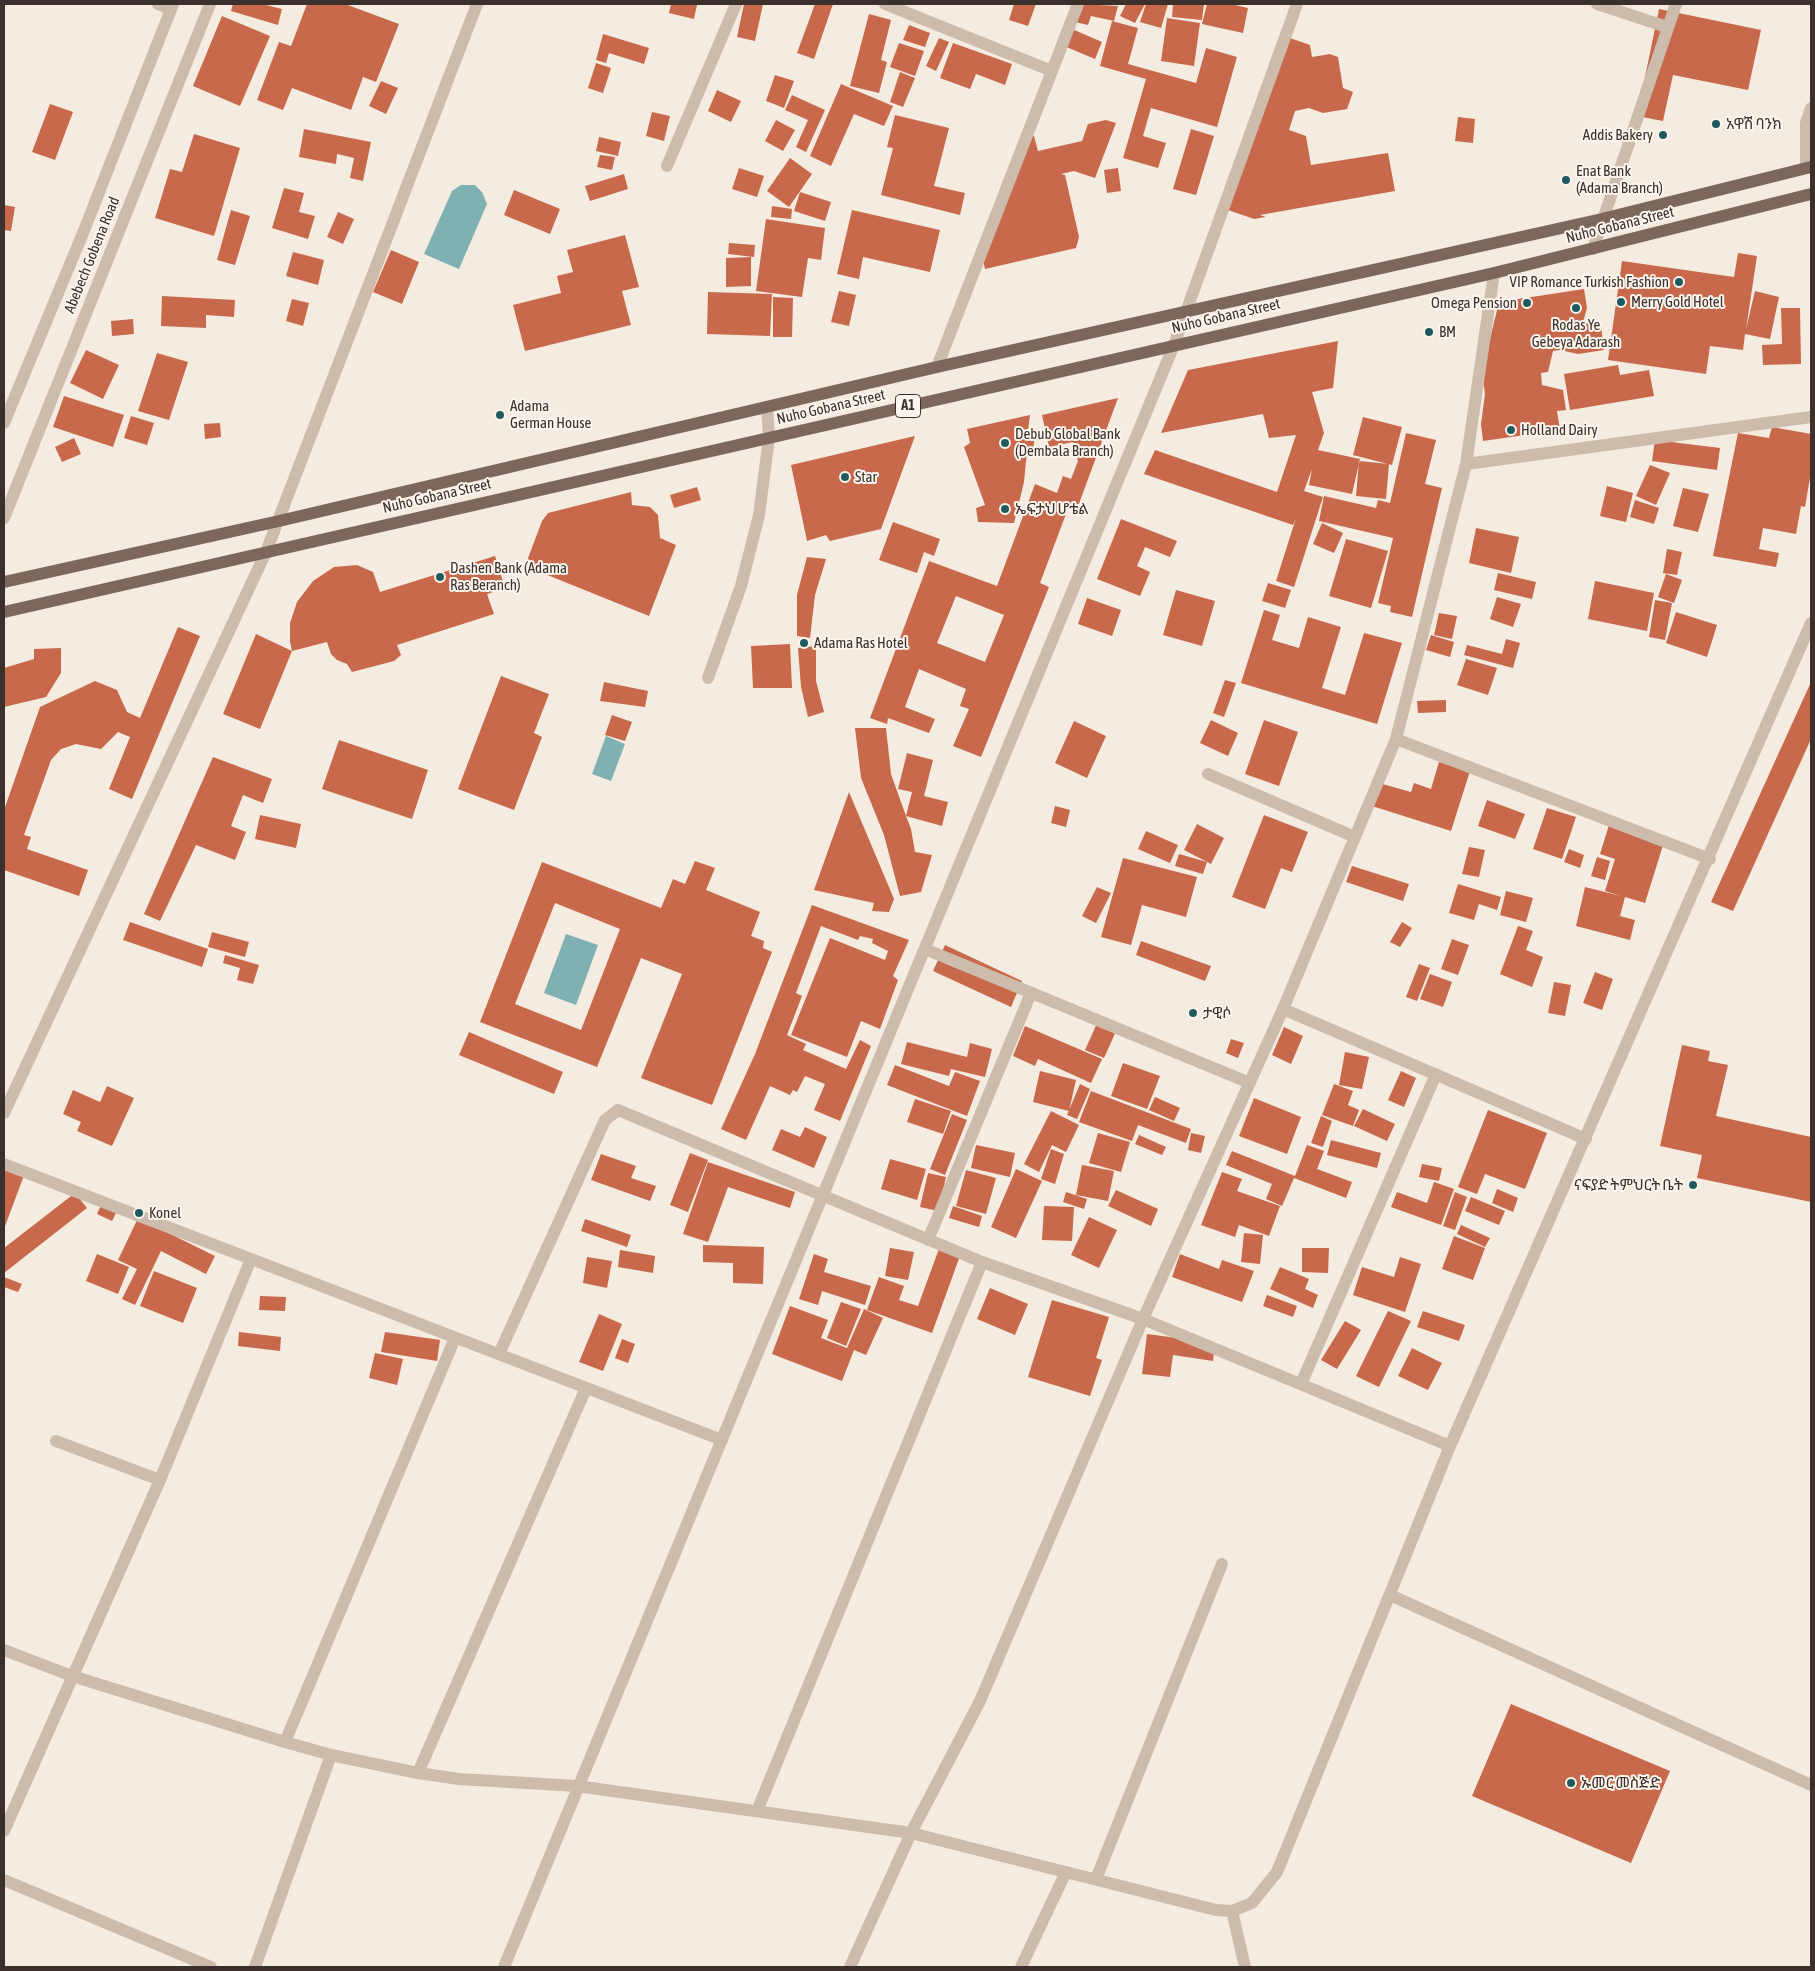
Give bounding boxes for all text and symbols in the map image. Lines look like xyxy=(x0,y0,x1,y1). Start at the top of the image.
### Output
place label: አዋሽ ባንክ xyxy=(1726,115,1782,133)
marker: አዋሽ ባንክ xyxy=(1710,118,1722,130)
place label: Addis Bakery xyxy=(1583,126,1653,144)
marker: Addis Bakery xyxy=(1657,129,1669,141)
place label: Enat Bank (Adama Branch) xyxy=(1576,162,1663,197)
marker: Enat Bank (Adama Branch) xyxy=(1560,174,1572,186)
street label: Abebech Gobena Road xyxy=(60,194,124,316)
street label: Nuho Gobana Street xyxy=(1564,203,1676,247)
place label: VIP Romance Turkish Fashion xyxy=(1510,273,1669,291)
marker: VIP Romance Turkish Fashion xyxy=(1673,276,1685,288)
place label: Merry Gold Hotel xyxy=(1631,293,1724,311)
place label: Omega Pension xyxy=(1431,294,1517,312)
street label: Nuho Gobana Street xyxy=(1170,295,1282,337)
marker: Merry Gold Hotel xyxy=(1615,296,1627,308)
marker: Omega Pension xyxy=(1521,297,1533,309)
marker: Rodas Ye Gebeya Adarash xyxy=(1570,302,1582,314)
place label: Rodas Ye Gebeya Adarash xyxy=(1532,316,1620,351)
place label: BM xyxy=(1439,323,1456,341)
marker: BM xyxy=(1423,326,1435,338)
street label: Nuho Gobana Street xyxy=(775,386,887,428)
road number: A1 xyxy=(896,394,920,418)
place label: Adama German House xyxy=(510,397,591,432)
marker: Adama German House xyxy=(494,409,506,421)
place label: Holland Dairy xyxy=(1521,421,1598,439)
marker: Holland Dairy xyxy=(1505,424,1517,436)
place label: Debub Global Bank (Dembala Branch) xyxy=(1015,425,1121,460)
marker: Debub Global Bank (Dembala Branch) xyxy=(999,437,1011,449)
place label: Star xyxy=(855,468,877,486)
marker: Star xyxy=(839,471,851,483)
street label: Nuho Gobana Street xyxy=(381,475,493,517)
place label: ኤፍታህ ሆቴል xyxy=(1015,500,1089,518)
marker: ኤፍታህ ሆቴል xyxy=(999,503,1011,515)
place label: Dashen Bank (Adama Ras Beranch) xyxy=(450,559,567,594)
marker: Dashen Bank (Adama Ras Beranch) xyxy=(434,571,446,583)
place label: Adama Ras Hotel xyxy=(814,634,908,652)
marker: Adama Ras Hotel xyxy=(798,637,810,649)
place label: ታዊሶ xyxy=(1203,1004,1232,1022)
marker: ታዊሶ xyxy=(1187,1007,1199,1019)
place label: ናፍያድ ትምህርት ቤት xyxy=(1574,1176,1683,1194)
marker: ናፍያድ ትምህርት ቤት xyxy=(1687,1179,1699,1191)
place label: Konel xyxy=(149,1204,181,1222)
marker: Konel xyxy=(133,1207,145,1219)
place label: ኡመር መስጅድ xyxy=(1581,1774,1660,1792)
marker: ኡመር መስጅድ xyxy=(1565,1777,1577,1789)

